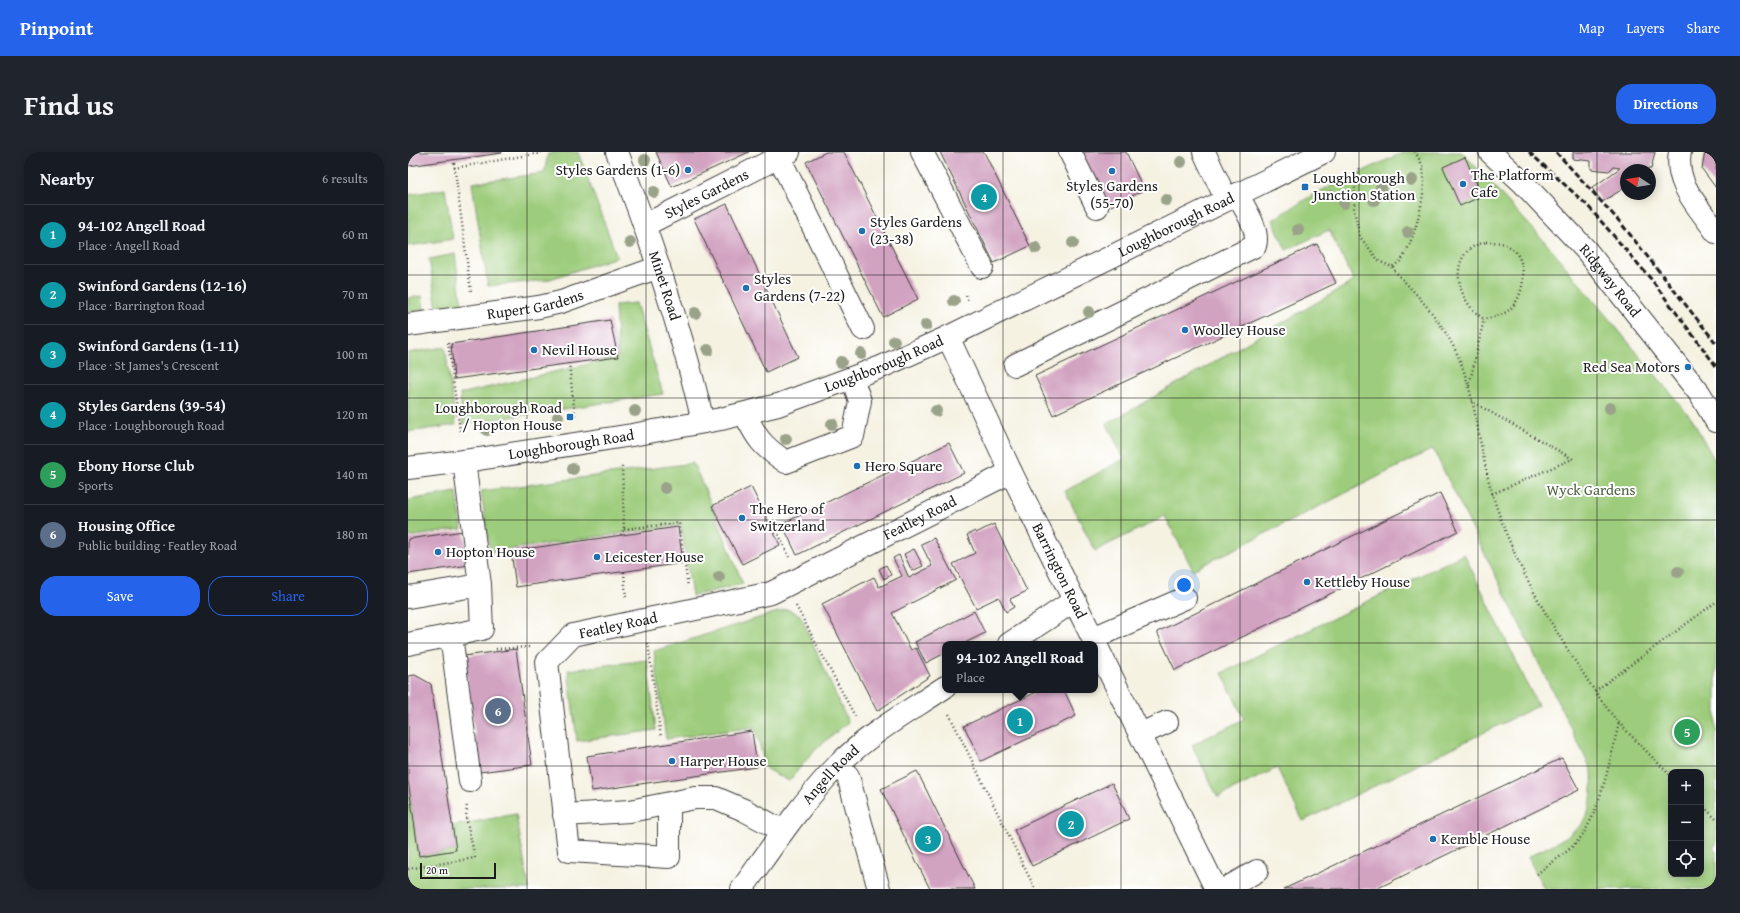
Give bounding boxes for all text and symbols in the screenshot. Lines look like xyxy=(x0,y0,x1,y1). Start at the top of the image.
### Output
text: Pinpoint xyxy=(20,14,93,42)
text: Map xyxy=(1579,18,1605,38)
text: Layers xyxy=(1627,18,1665,38)
text: Share xyxy=(1687,18,1720,38)
text: Find us xyxy=(24,84,114,125)
button: Directions xyxy=(1616,84,1716,124)
place label: Styles Gardens (1-6) xyxy=(555,159,680,180)
street label: Styles Gardens xyxy=(660,163,752,224)
place label: The Platform Cafe xyxy=(1471,164,1554,202)
north arrow xyxy=(1620,164,1656,200)
marker: Styles Gardens (1-6) xyxy=(683,165,693,175)
text: Nearby xyxy=(40,166,94,191)
marker: Styles Gardens (55-70) xyxy=(1107,166,1117,176)
place label: Loughborough Junction Station xyxy=(1311,167,1416,205)
text: 6 results xyxy=(322,169,368,188)
place label: Styles Gardens (55-70) xyxy=(1066,175,1158,213)
marker: The Platform Cafe xyxy=(1458,179,1468,189)
pin: 4 xyxy=(971,182,997,212)
marker: Loughborough Junction Station xyxy=(1300,182,1310,192)
street label: Loughborough Road xyxy=(1114,187,1237,262)
place label: Styles Gardens (23-38) xyxy=(870,211,962,249)
text: 94-102 Angell Road xyxy=(78,215,205,236)
text: 1 xyxy=(50,225,56,244)
text: 60 m xyxy=(342,225,368,244)
marker: Styles Gardens (23-38) xyxy=(857,226,867,236)
text: Place · Angell Road xyxy=(78,236,180,255)
street label: Ridgway Road xyxy=(1575,239,1646,321)
street label: Minet Road xyxy=(644,248,686,323)
place label: Styles Gardens (7-22) xyxy=(754,268,845,306)
text: Swinford Gardens (12-16) xyxy=(78,275,247,296)
marker: Styles Gardens (7-22) xyxy=(741,283,751,293)
street label: Rupert Gardens xyxy=(486,284,586,324)
text: 2 xyxy=(50,285,56,304)
text: 70 m xyxy=(342,285,368,304)
text: Place · Barrington Road xyxy=(78,296,205,315)
place label: Woolley House xyxy=(1193,319,1285,340)
marker: Woolley House xyxy=(1180,325,1190,335)
street label: Loughborough Road xyxy=(821,330,946,397)
text: Swinford Gardens (1-11) xyxy=(78,335,239,356)
place label: Nevil House xyxy=(542,339,617,360)
text: 3 xyxy=(50,345,56,364)
text: 100 m xyxy=(336,345,368,364)
marker: Nevil House xyxy=(529,345,539,355)
text: Place · St James's Crescent xyxy=(78,356,219,375)
place label: Red Sea Motors xyxy=(1583,356,1680,377)
marker: Red Sea Motors xyxy=(1683,362,1693,372)
text: Styles Gardens (39-54) xyxy=(78,395,226,416)
place label: Loughborough Road / Hopton House xyxy=(435,397,562,435)
text: 4 xyxy=(50,405,56,424)
text: 120 m xyxy=(336,405,368,424)
marker: Loughborough Road / Hopton House xyxy=(565,412,575,422)
text: Place · Loughborough Road xyxy=(78,416,224,435)
street label: Loughborough Road xyxy=(507,424,635,464)
text: Ebony Horse Club xyxy=(78,455,194,476)
place label: Hero Square xyxy=(865,455,942,476)
marker: Hero Square xyxy=(852,461,862,471)
text: 5 xyxy=(50,465,56,484)
text: 140 m xyxy=(336,465,368,484)
text: Sports xyxy=(78,476,113,495)
park label: Wyck Gardens xyxy=(1547,479,1636,500)
street label: Featley Road xyxy=(879,490,960,545)
place label: The Hero of Switzerland xyxy=(750,498,826,536)
marker: The Hero of Switzerland xyxy=(737,513,747,523)
text: Housing Office xyxy=(78,515,175,536)
street label: Barrington Road xyxy=(1028,519,1092,622)
text: 6 xyxy=(50,525,56,544)
text: 180 m xyxy=(336,525,368,544)
text: Public building · Featley Road xyxy=(78,536,237,555)
place label: Hopton House xyxy=(446,541,535,562)
place label: Leicester House xyxy=(605,546,704,567)
marker: Hopton House xyxy=(433,547,443,557)
marker: Leicester House xyxy=(592,552,602,562)
place label: Kettleby House xyxy=(1315,571,1410,592)
your location xyxy=(1174,575,1194,595)
button: Save xyxy=(40,576,200,616)
button: Share xyxy=(208,576,368,616)
marker: Kettleby House xyxy=(1302,577,1312,587)
street label: Featley Road xyxy=(577,606,659,643)
popup xyxy=(942,641,1098,693)
text: 94-102 Angell Road xyxy=(956,647,1084,668)
text: Place xyxy=(956,668,985,687)
pin: 6 xyxy=(485,696,511,726)
pin: 1 xyxy=(1007,706,1033,736)
pin: 5 xyxy=(1674,717,1700,747)
street label: Angell Road xyxy=(797,739,863,809)
place label: Harper House xyxy=(680,750,767,771)
marker: Harper House xyxy=(667,756,677,766)
map controls xyxy=(1668,769,1704,877)
button: + xyxy=(1668,769,1704,805)
button: − xyxy=(1668,805,1704,841)
pin: 2 xyxy=(1058,809,1084,839)
pin: 3 xyxy=(915,824,941,854)
place label: Kemble House xyxy=(1441,828,1530,849)
marker: Kemble House xyxy=(1428,834,1438,844)
button: locate xyxy=(1668,841,1704,877)
scale bar xyxy=(420,861,496,880)
text: 20 m xyxy=(426,862,448,878)

